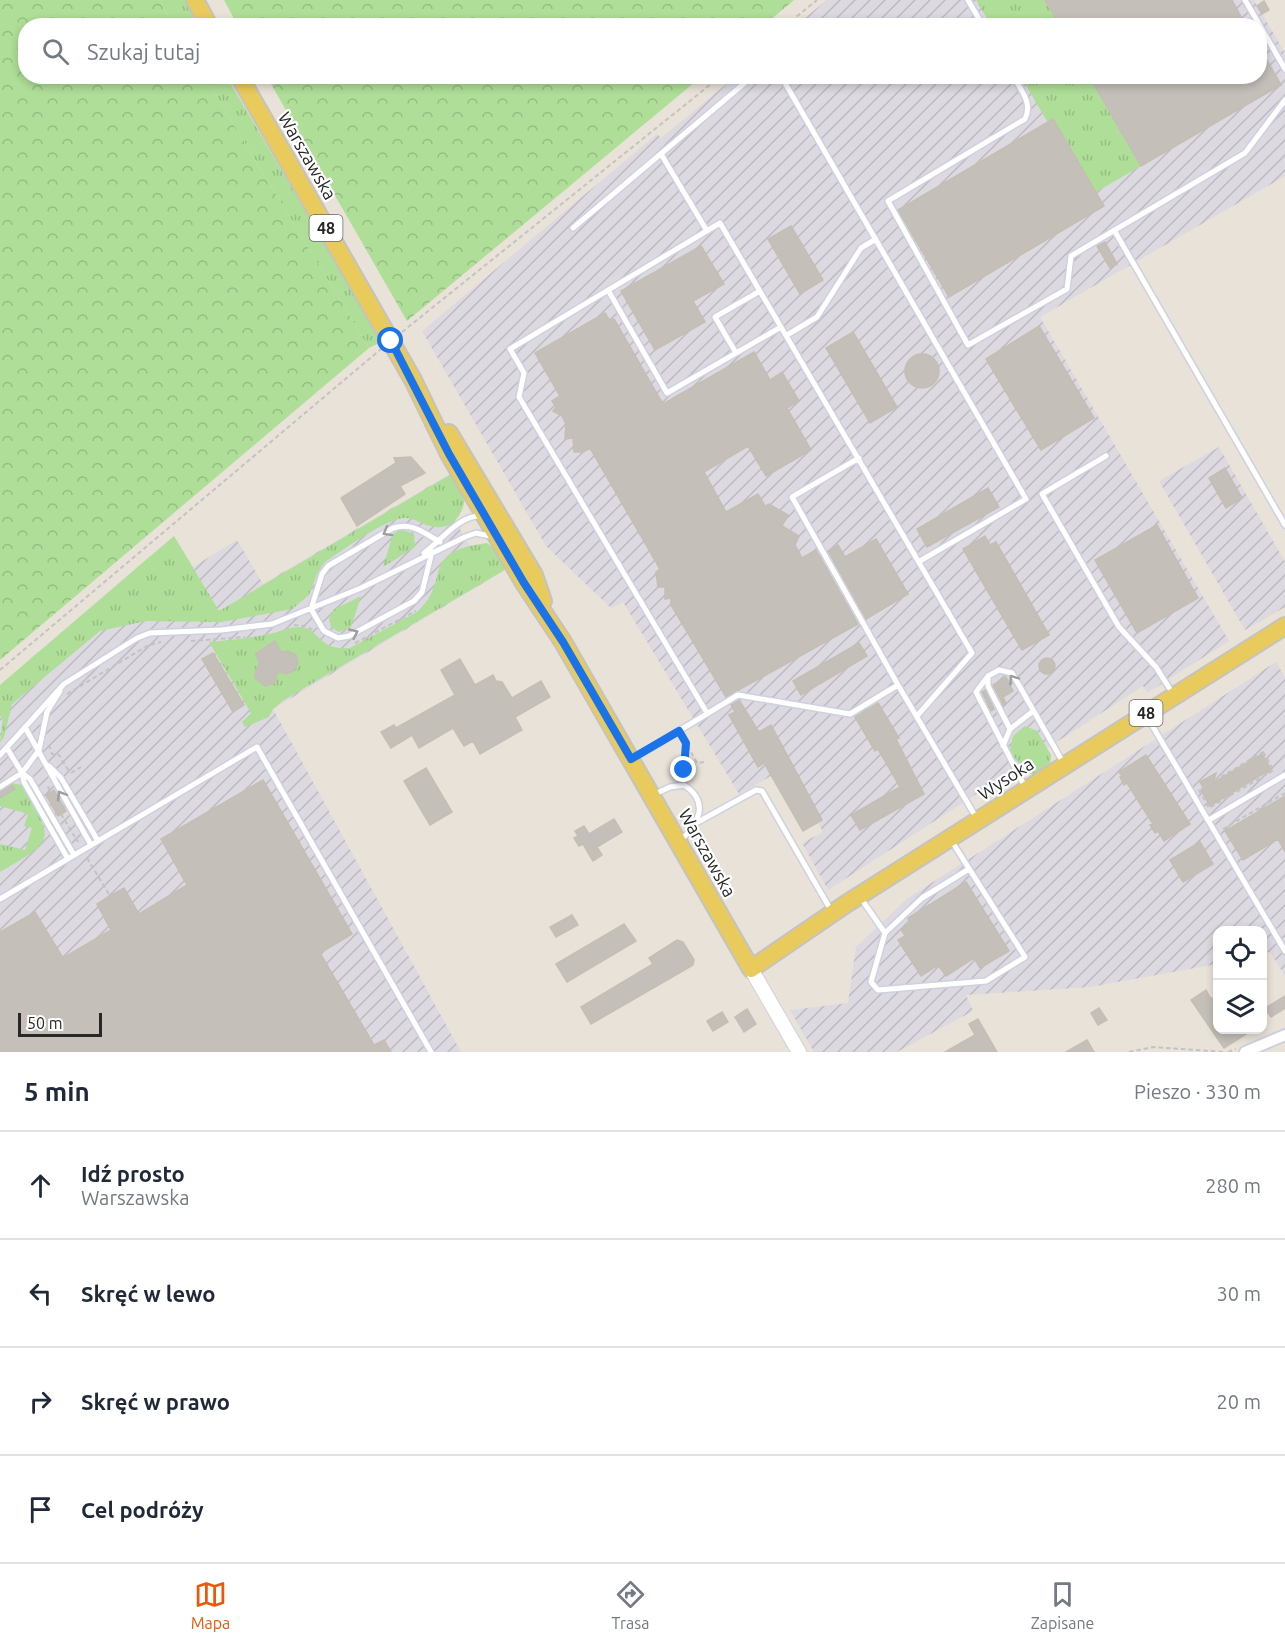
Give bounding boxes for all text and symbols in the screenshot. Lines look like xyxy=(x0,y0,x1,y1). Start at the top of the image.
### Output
search box xyxy=(18,18,1267,84)
icon: search xyxy=(39,35,72,68)
text: Szukaj tutaj xyxy=(87,39,200,64)
street label: Warszawska xyxy=(275,108,341,203)
road number: 48 xyxy=(310,215,342,241)
route start xyxy=(377,327,403,353)
one-way arrow xyxy=(383,525,393,536)
one-way arrow xyxy=(348,628,359,640)
one-way arrow xyxy=(1009,675,1020,686)
road number: 48 xyxy=(1130,700,1162,726)
street label: Wysoka xyxy=(974,753,1037,803)
route end xyxy=(670,756,696,782)
one-way arrow xyxy=(57,791,69,801)
street label: Warszawska xyxy=(675,805,740,900)
map controls xyxy=(1213,926,1267,1034)
button: locate xyxy=(1213,926,1267,980)
button: layers xyxy=(1213,980,1267,1034)
scale bar xyxy=(18,1010,102,1038)
text: 50 m xyxy=(27,1014,63,1032)
text: 5 min xyxy=(24,1077,90,1106)
text: Pieszo · 330 m xyxy=(1134,1080,1261,1103)
text: Idź prosto xyxy=(81,1161,185,1186)
icon: ahead xyxy=(24,1169,57,1202)
text: 280 m xyxy=(1205,1174,1261,1197)
text: Warszawska xyxy=(81,1186,190,1209)
icon: left xyxy=(24,1277,57,1310)
text: Skręć w lewo xyxy=(81,1281,215,1306)
text: 30 m xyxy=(1217,1282,1261,1305)
icon: right xyxy=(24,1385,57,1418)
text: Skręć w prawo xyxy=(81,1389,230,1414)
text: 20 m xyxy=(1217,1390,1261,1413)
icon: arrive xyxy=(24,1493,57,1526)
text: Cel podróży xyxy=(81,1497,204,1522)
tab: Mapa xyxy=(191,1578,230,1632)
tab: Trasa xyxy=(612,1578,649,1632)
tab: Zapisane xyxy=(1031,1578,1094,1632)

